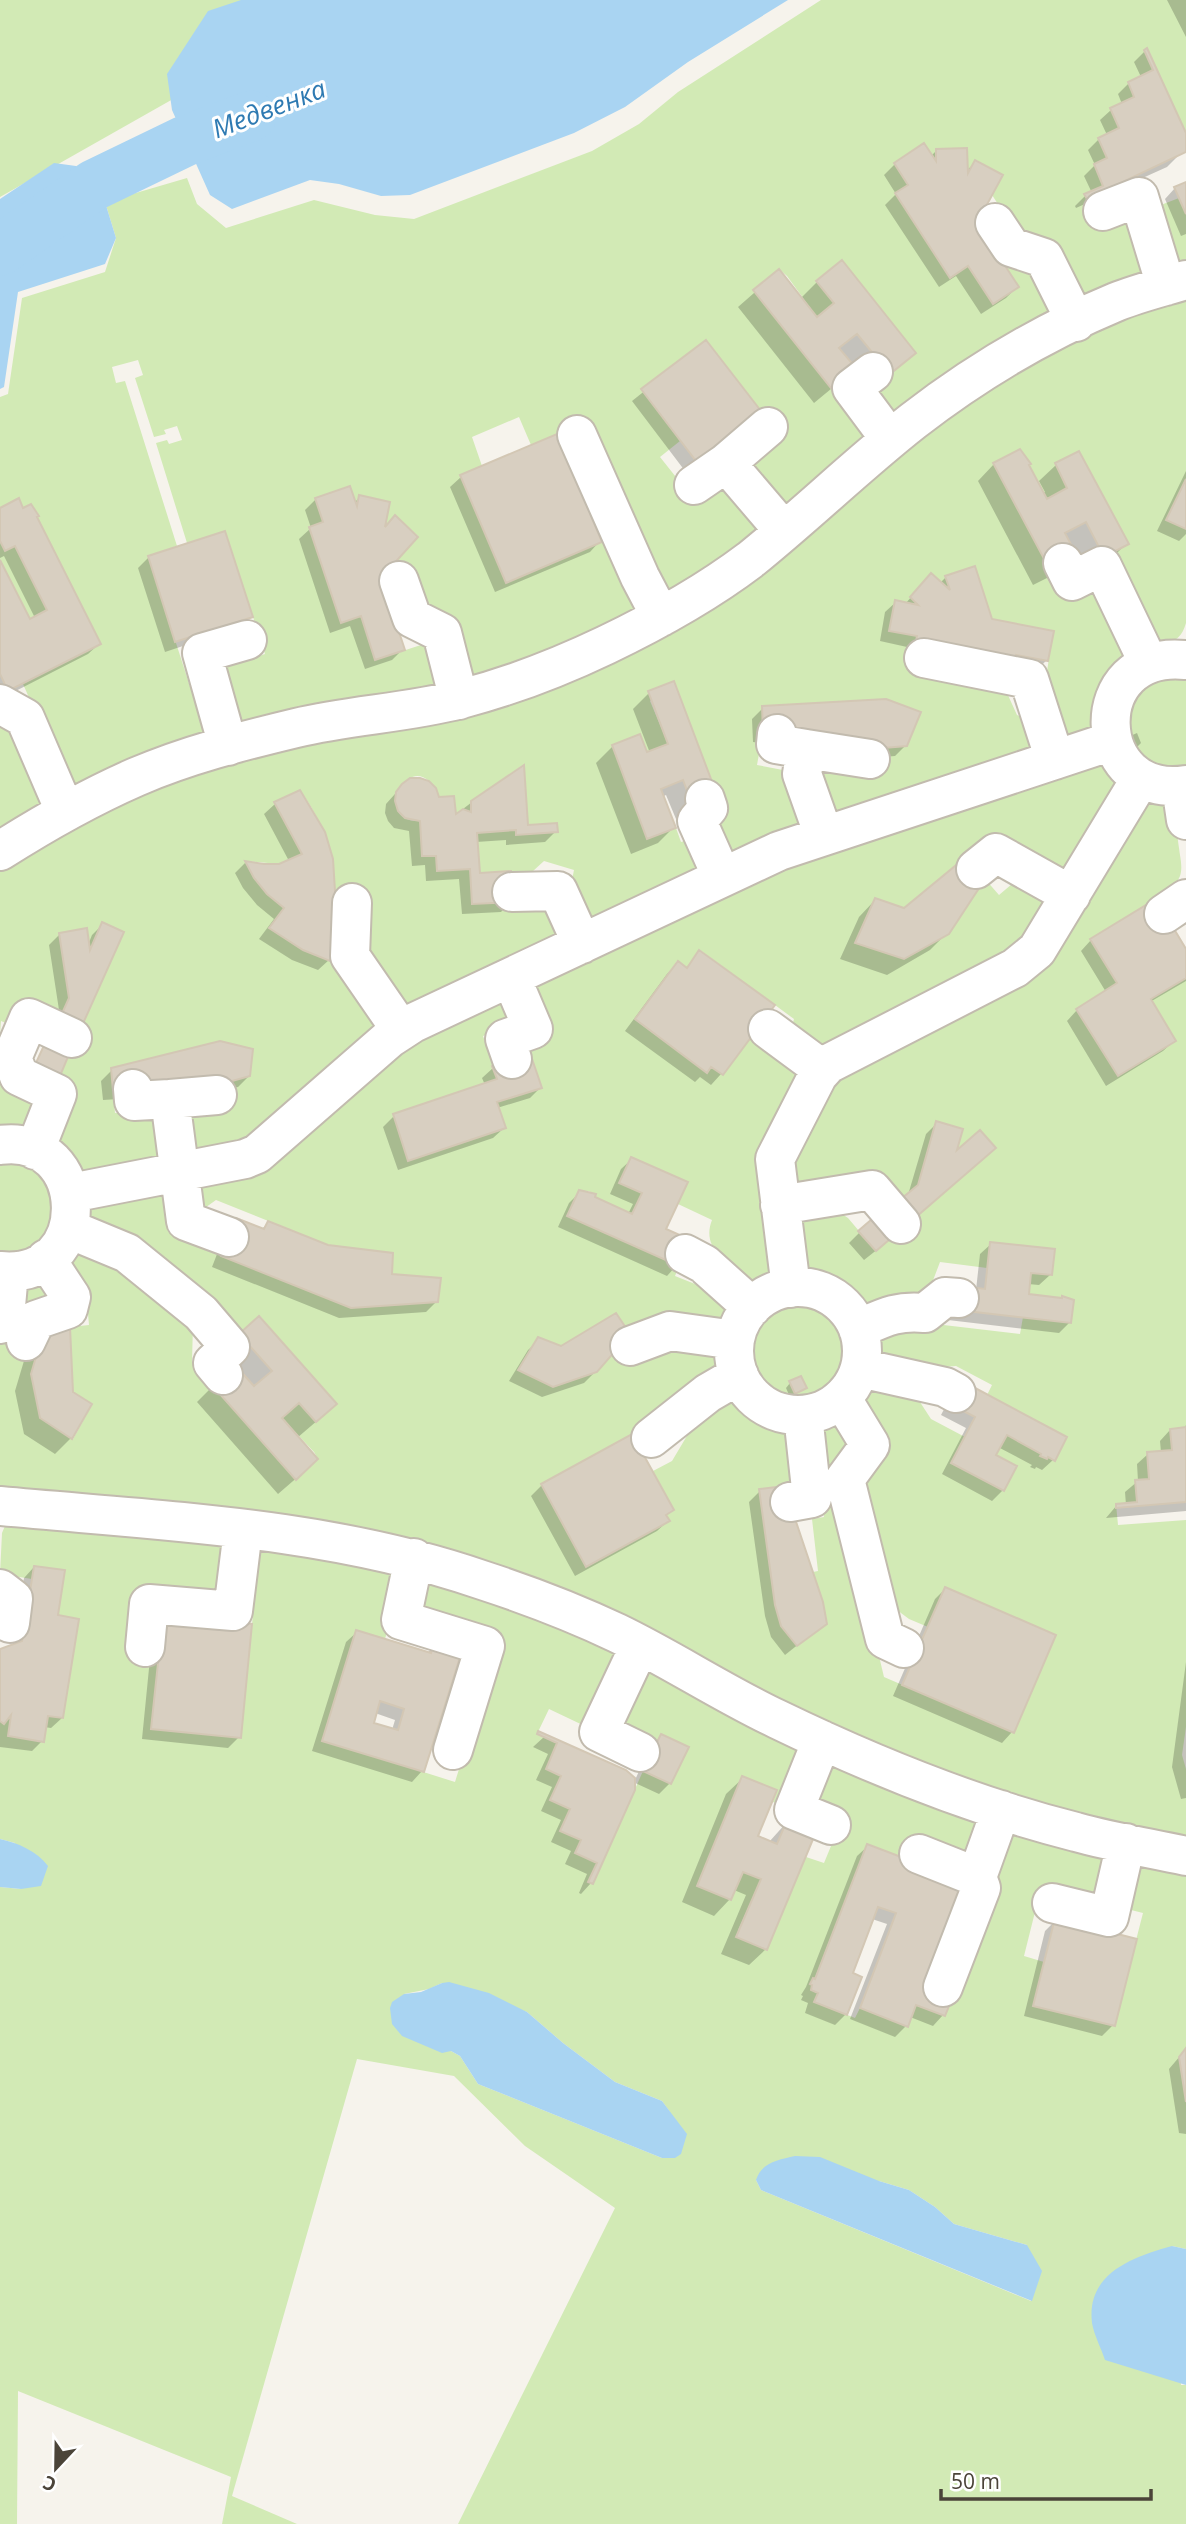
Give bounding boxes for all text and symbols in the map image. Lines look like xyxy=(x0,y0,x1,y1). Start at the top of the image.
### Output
water label: Медвенка xyxy=(207,70,331,146)
north arrow xyxy=(21,2433,91,2503)
scale bar xyxy=(941,2458,1151,2502)
text: 50 m xyxy=(951,2467,1000,2495)
text: С xyxy=(39,2469,60,2498)

